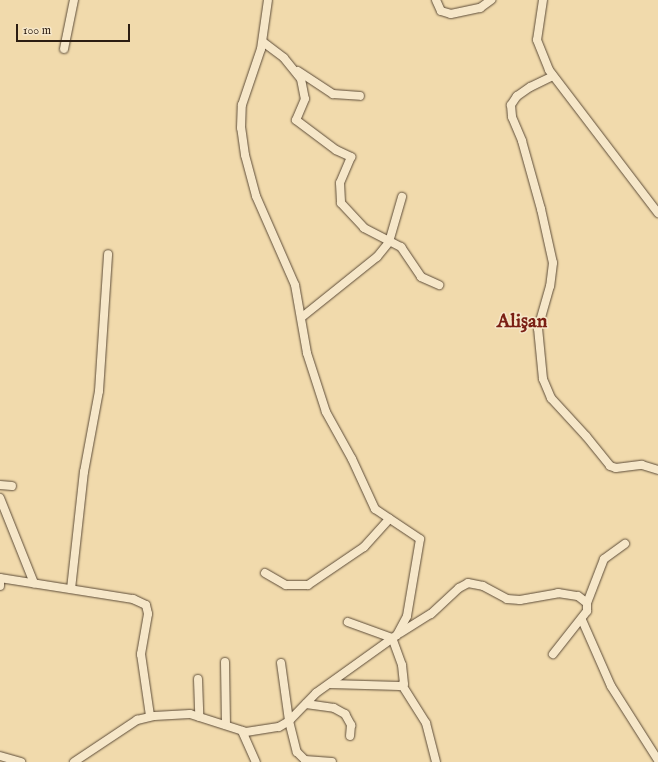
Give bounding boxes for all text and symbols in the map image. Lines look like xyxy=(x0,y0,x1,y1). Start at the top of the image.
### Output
scale bar xyxy=(18,16,132,42)
text: 100 m xyxy=(23,23,51,38)
district label: Alişan xyxy=(497,309,547,333)

